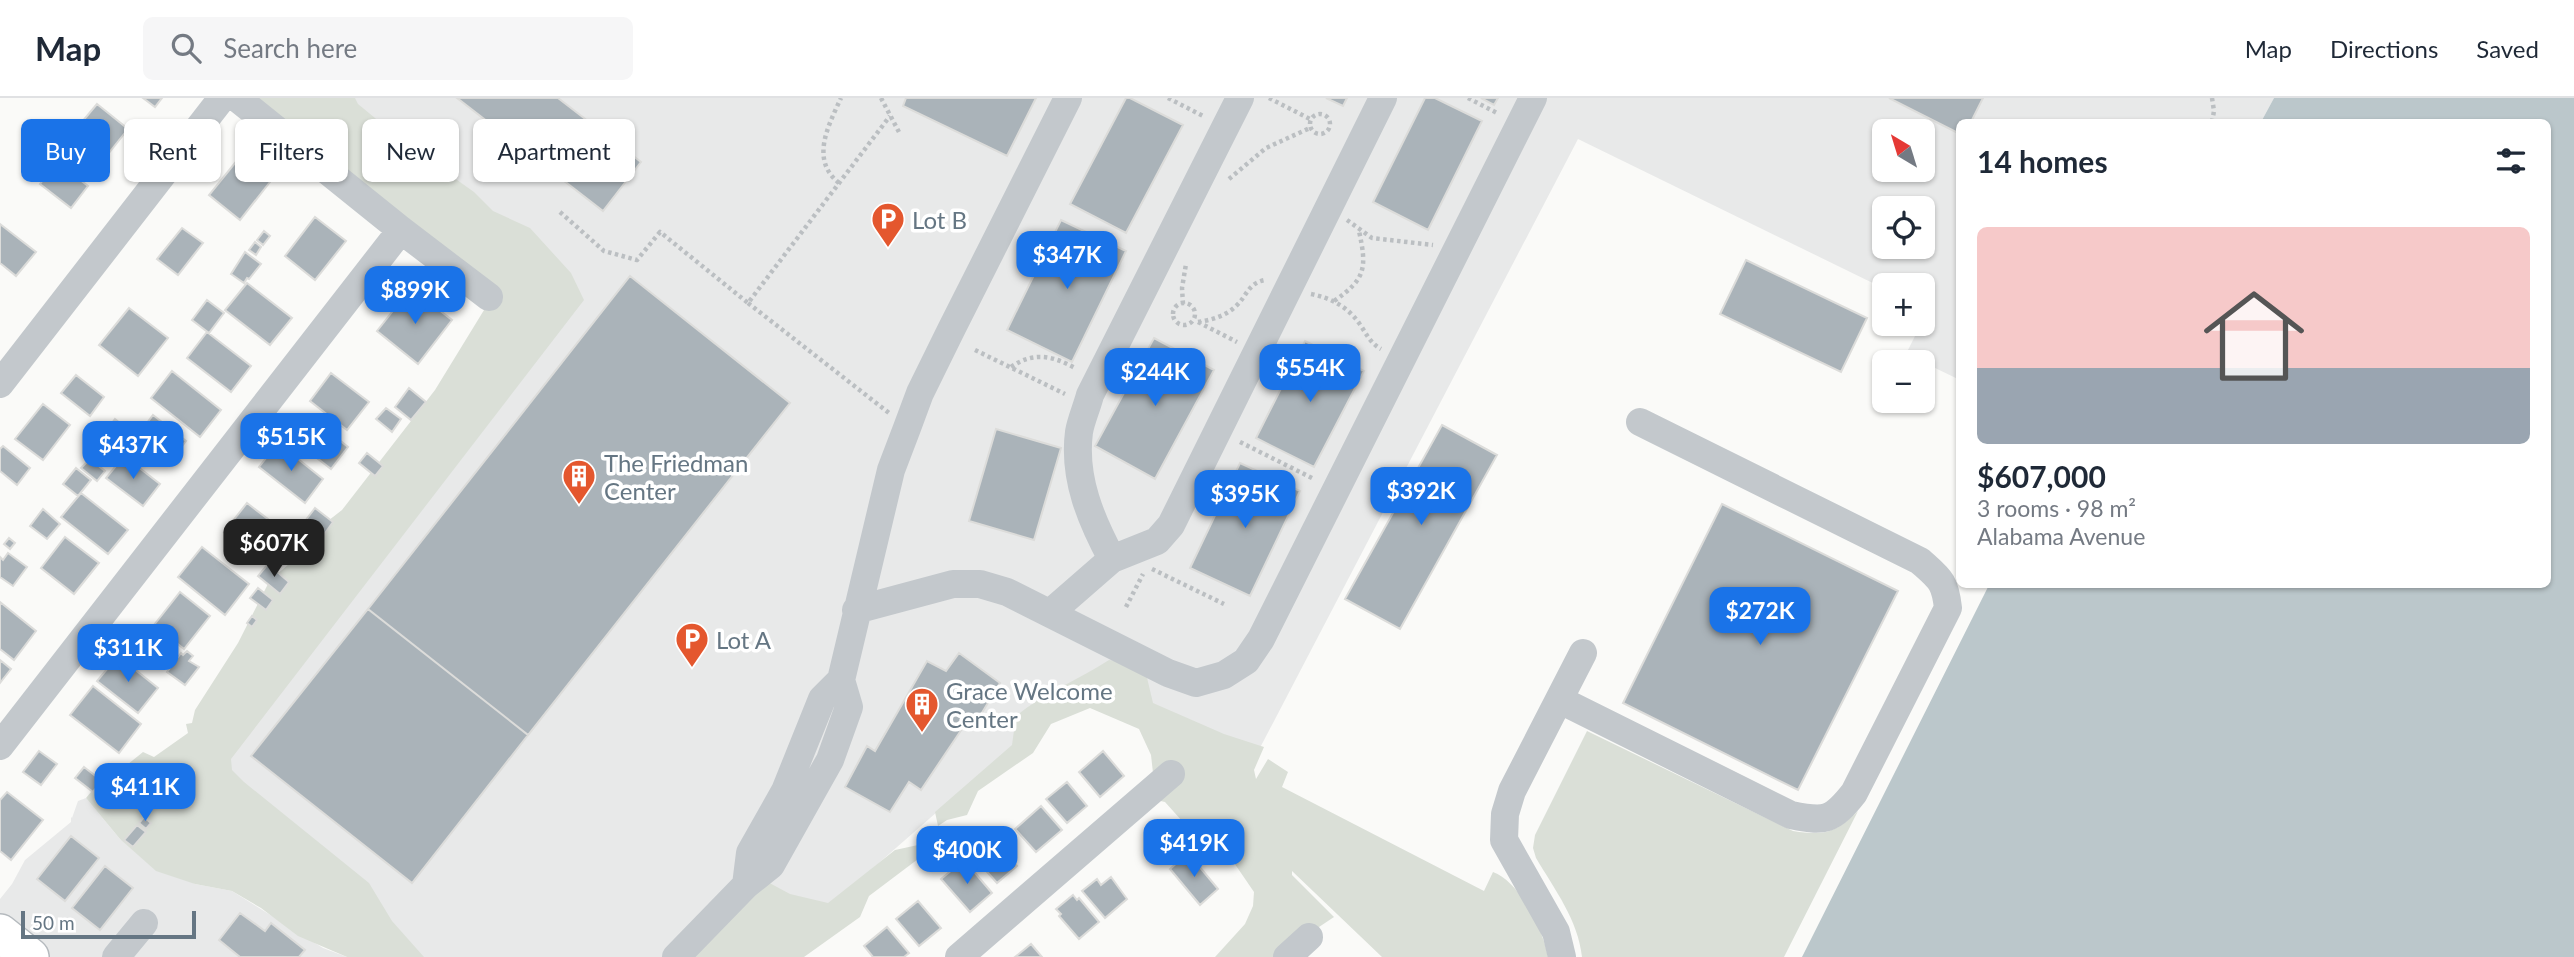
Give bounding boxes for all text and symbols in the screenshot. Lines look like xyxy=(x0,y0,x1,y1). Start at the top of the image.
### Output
search box xyxy=(143,17,633,80)
text: Map xyxy=(35,28,101,68)
icon: search xyxy=(167,29,205,67)
text: Search here xyxy=(223,32,357,64)
text: Map xyxy=(2245,34,2292,63)
text: Directions xyxy=(2330,34,2438,63)
text: Saved xyxy=(2476,34,2539,63)
chip: Buy xyxy=(21,119,110,182)
chip: Rent xyxy=(124,119,221,182)
chip: Filters xyxy=(235,119,348,182)
chip: New xyxy=(362,119,459,182)
chip: Apartment xyxy=(473,119,635,182)
north arrow xyxy=(1872,119,1936,182)
map controls xyxy=(1872,119,1935,413)
icon: filters xyxy=(2492,142,2530,180)
text: 14 homes xyxy=(1977,143,2108,179)
button: locate xyxy=(1872,196,1935,259)
parking icon: Lot B xyxy=(869,200,907,249)
place label: Lot B xyxy=(912,205,967,234)
pin: $347K xyxy=(1018,232,1116,291)
text: $347K xyxy=(1032,240,1102,268)
pin: $899K xyxy=(366,266,464,326)
button: + xyxy=(1872,273,1935,336)
icon: home xyxy=(2191,273,2317,399)
text: $899K xyxy=(380,275,450,303)
pin: $554K xyxy=(1261,344,1359,404)
pin: $244K xyxy=(1106,348,1204,408)
button: − xyxy=(1872,350,1935,413)
text: $554K xyxy=(1275,353,1345,381)
text: $244K xyxy=(1120,357,1190,385)
pin: $515K xyxy=(242,414,340,473)
pin: $437K xyxy=(84,422,182,481)
text: $515K xyxy=(256,422,326,450)
text: $437K xyxy=(98,430,168,458)
place label: The Friedman Center xyxy=(604,448,748,505)
building icon: The Friedman Center xyxy=(560,457,598,506)
text: $607,000 xyxy=(1977,458,2106,494)
pin: $392K xyxy=(1372,468,1470,527)
pin: $395K xyxy=(1196,470,1294,530)
text: $392K xyxy=(1386,476,1456,504)
text: $395K xyxy=(1210,479,1280,507)
text: 3 rooms · 98 m² xyxy=(1977,494,2136,522)
pin: $607K xyxy=(225,519,323,579)
text: Alabama Avenue xyxy=(1977,522,2145,550)
text: $607K xyxy=(239,528,309,556)
pin: $272K xyxy=(1711,588,1809,647)
text: $272K xyxy=(1725,596,1795,624)
parking icon: Lot A xyxy=(673,620,711,669)
pin: $311K xyxy=(79,624,177,684)
place label: Lot A xyxy=(716,625,772,654)
text: $311K xyxy=(93,633,163,661)
place label: Grace Welcome Center xyxy=(946,676,1113,733)
building icon: Grace Welcome Center xyxy=(903,685,941,734)
pin: $411K xyxy=(96,764,194,823)
text: $411K xyxy=(110,772,180,800)
pin: $419K xyxy=(1145,820,1243,879)
pin: $400K xyxy=(918,826,1016,886)
text: $419K xyxy=(1159,828,1229,856)
text: $400K xyxy=(932,835,1002,863)
scale bar xyxy=(21,908,196,940)
text: 50 m xyxy=(32,911,75,934)

